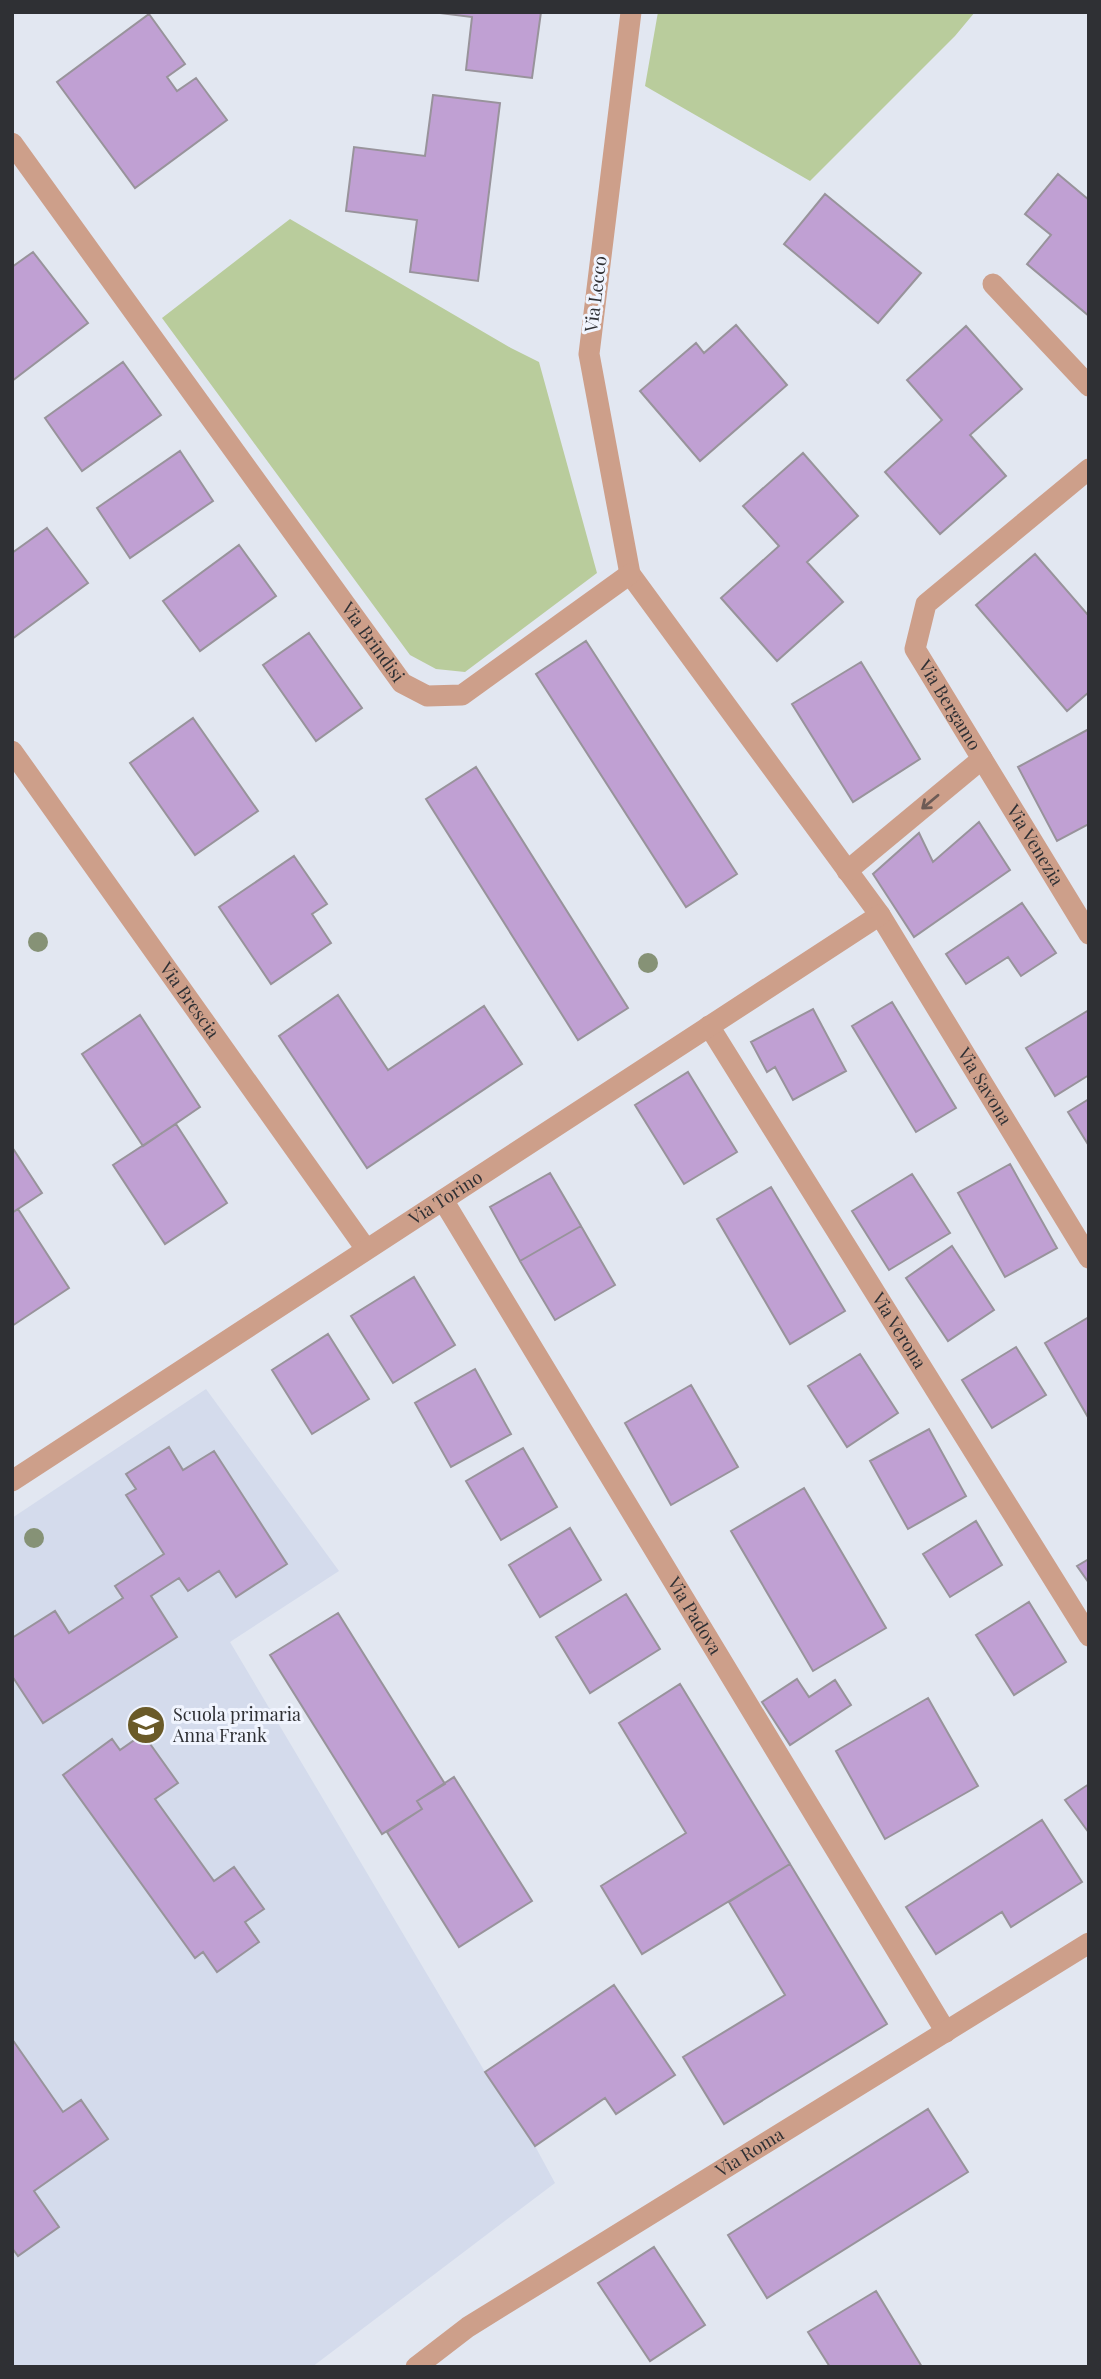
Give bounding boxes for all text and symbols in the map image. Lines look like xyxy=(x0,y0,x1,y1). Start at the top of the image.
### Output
street label: Via Lecco xyxy=(578,254,612,334)
street label: Via Brindisi xyxy=(336,596,411,687)
street label: Via Bergamo xyxy=(913,654,987,755)
one-way arrow xyxy=(921,794,939,810)
street label: Via Venezia xyxy=(1001,799,1070,890)
street label: Via Brescia xyxy=(154,956,225,1043)
street label: Via Savona xyxy=(952,1042,1018,1129)
street label: Via Torino xyxy=(403,1164,487,1231)
street label: Via Verona xyxy=(866,1287,932,1373)
street label: Via Padova xyxy=(662,1571,728,1659)
place label: Scuola primaria Anna Frank xyxy=(172,1702,301,1747)
school or university icon: Scuola primaria Anna Frank xyxy=(125,1704,167,1746)
street label: Via Roma xyxy=(710,2122,788,2183)

